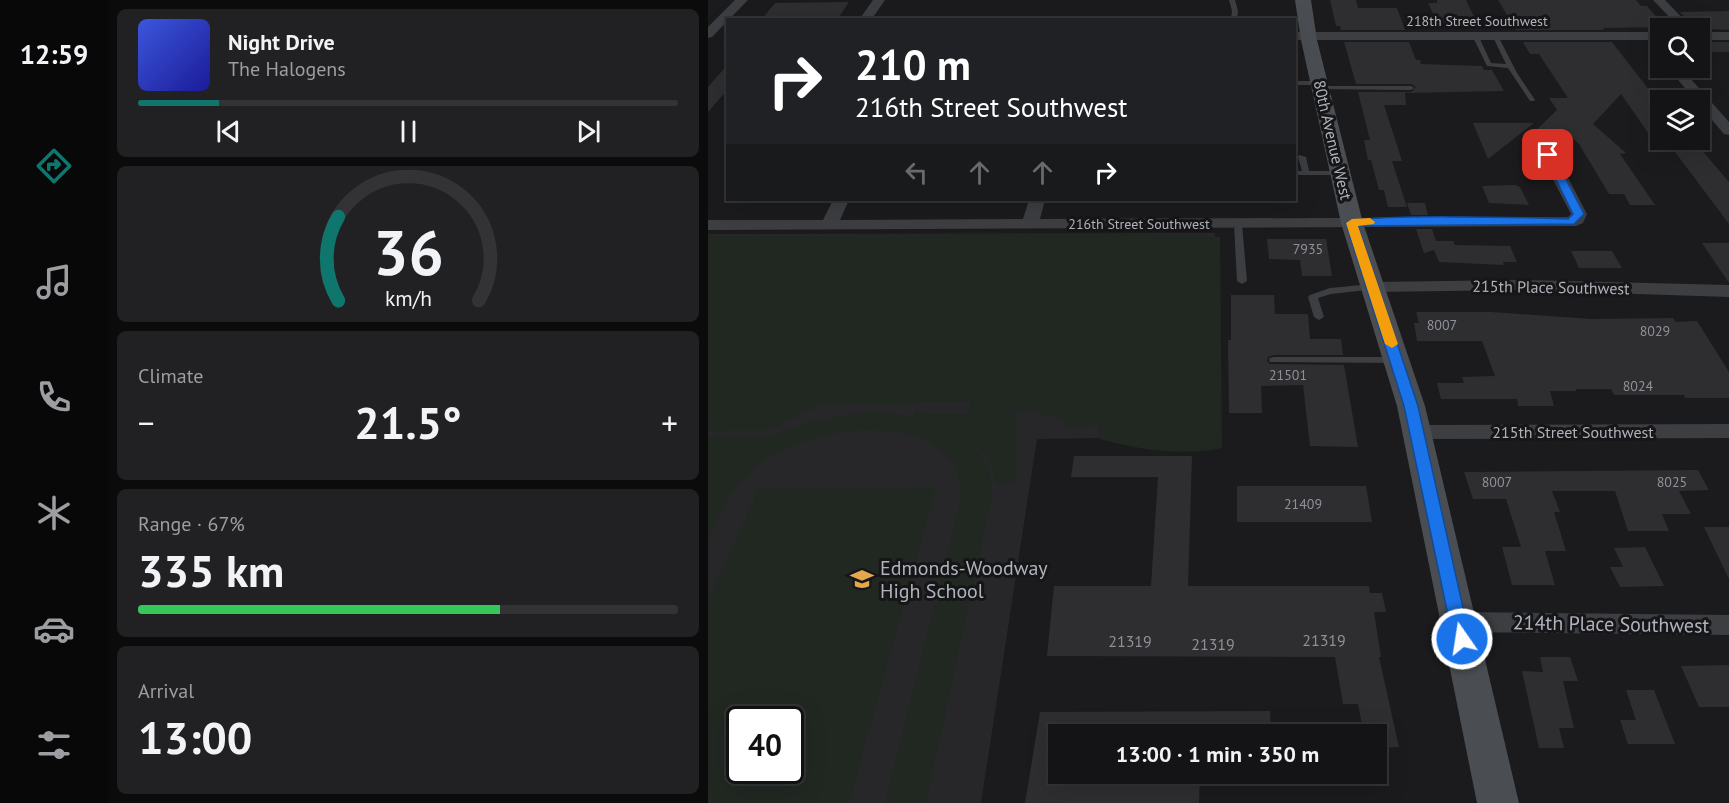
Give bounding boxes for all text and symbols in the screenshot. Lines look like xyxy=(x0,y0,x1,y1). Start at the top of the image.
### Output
street label: 218th Street Southwest xyxy=(1406,12,1548,30)
map controls xyxy=(1650,18,1710,150)
button: search xyxy=(1650,18,1710,78)
text: Night Drive xyxy=(228,28,335,56)
text: 12:59 xyxy=(20,37,88,71)
text: 210 m xyxy=(855,37,971,92)
icon: right xyxy=(756,42,834,120)
text: The Halogens xyxy=(228,56,346,82)
street label: 80th Avenue West xyxy=(1310,78,1357,202)
text: 216th Street Southwest xyxy=(855,90,1128,124)
button: layers xyxy=(1650,90,1710,150)
icon: previous xyxy=(212,115,245,148)
icon: pause xyxy=(392,115,425,148)
icon: next xyxy=(572,115,605,148)
pin xyxy=(1522,129,1573,180)
icon: arrive xyxy=(1531,138,1564,171)
icon: directions xyxy=(33,145,75,187)
icon: left xyxy=(900,156,933,189)
icon: ahead xyxy=(963,156,996,189)
icon: ahead xyxy=(1026,156,1059,189)
icon: right xyxy=(1089,156,1122,189)
text: 36 xyxy=(373,211,443,292)
street label: 216th Street Southwest xyxy=(1068,215,1210,233)
house number: 7935 xyxy=(1293,240,1323,258)
icon: music xyxy=(33,261,75,303)
street label: 215th Place Southwest xyxy=(1472,276,1630,298)
text: km/h xyxy=(384,285,431,313)
house number: 8007 xyxy=(1427,316,1457,334)
house number: 8029 xyxy=(1640,322,1670,340)
text: Climate xyxy=(138,363,204,389)
house number: 21501 xyxy=(1269,366,1307,384)
icon: phone xyxy=(33,376,75,418)
house number: 8024 xyxy=(1623,377,1654,395)
text: 21.5° xyxy=(354,393,462,451)
text: − xyxy=(138,401,155,444)
text: + xyxy=(661,401,678,444)
street label: 215th Street Southwest xyxy=(1492,422,1654,442)
house number: 8007 xyxy=(1482,473,1512,491)
house number: 8025 xyxy=(1657,473,1687,491)
icon: climate xyxy=(33,492,75,534)
house number: 21409 xyxy=(1284,495,1322,513)
text: Range · 67% xyxy=(138,511,245,537)
text: 335 km xyxy=(138,541,284,599)
place label: Edmonds-Woodway High School xyxy=(880,555,1048,604)
school or university icon: Edmonds-Woodway High School xyxy=(849,566,875,592)
position arrow xyxy=(1430,607,1494,671)
icon: car xyxy=(33,608,75,650)
street label: 214th Place Southwest xyxy=(1513,609,1710,639)
house number: 21319 xyxy=(1302,630,1346,650)
house number: 21319 xyxy=(1108,631,1152,651)
house number: 21319 xyxy=(1191,634,1235,654)
text: Arrival xyxy=(138,678,194,704)
speed limit sign: 40 xyxy=(726,706,804,784)
text: 13:00 xyxy=(138,708,252,766)
icon: filters xyxy=(33,724,75,766)
text: 13:00 · 1 min · 350 m xyxy=(1116,740,1319,768)

